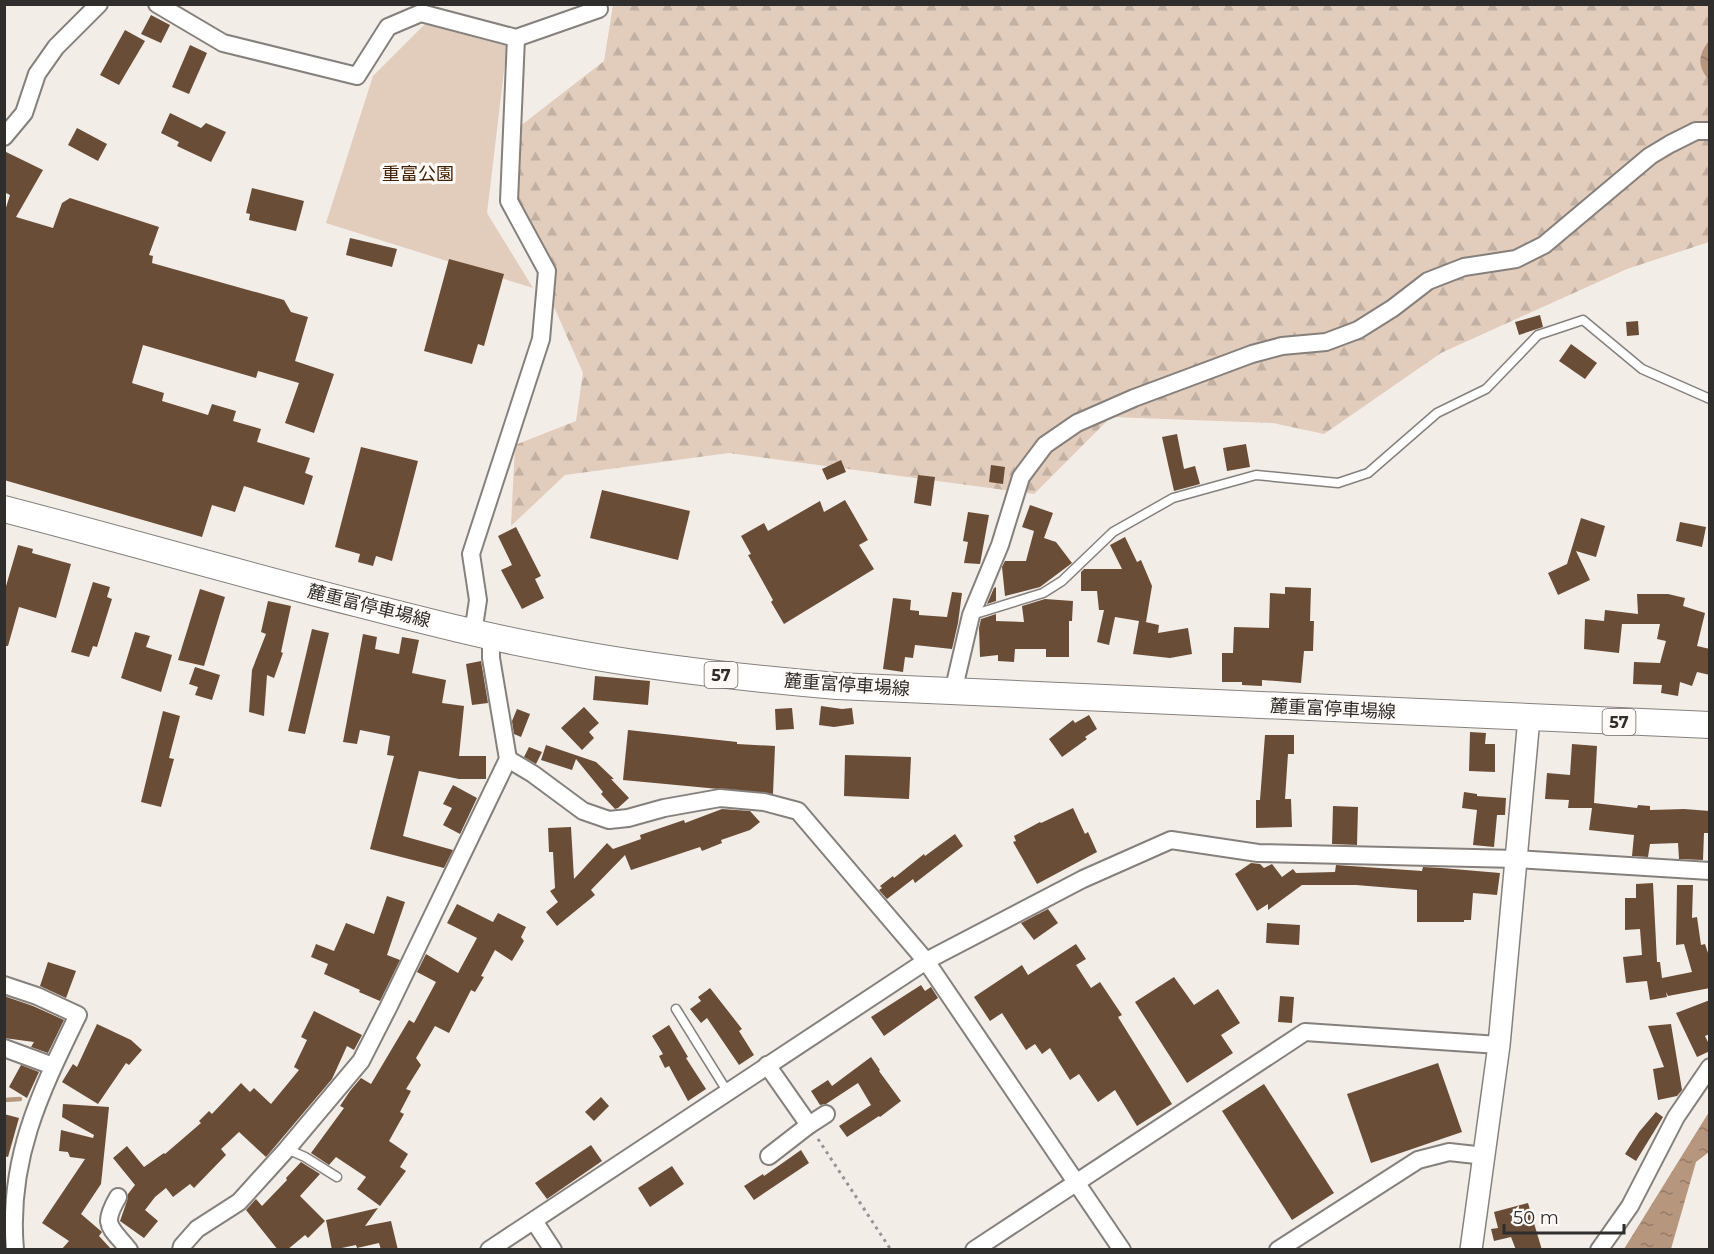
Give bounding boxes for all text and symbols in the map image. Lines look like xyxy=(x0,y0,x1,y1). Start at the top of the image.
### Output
park label: 重富公園 xyxy=(382,163,454,185)
street label: 麓重富停車場線 xyxy=(305,580,433,632)
road number: 57 xyxy=(704,662,738,688)
street label: 麓重富停車場線 xyxy=(783,670,911,700)
street label: 麓重富停車場線 xyxy=(1270,695,1396,723)
road number: 57 xyxy=(1602,709,1636,735)
scale bar xyxy=(1504,1197,1624,1235)
text: 50 m xyxy=(1513,1207,1559,1229)

